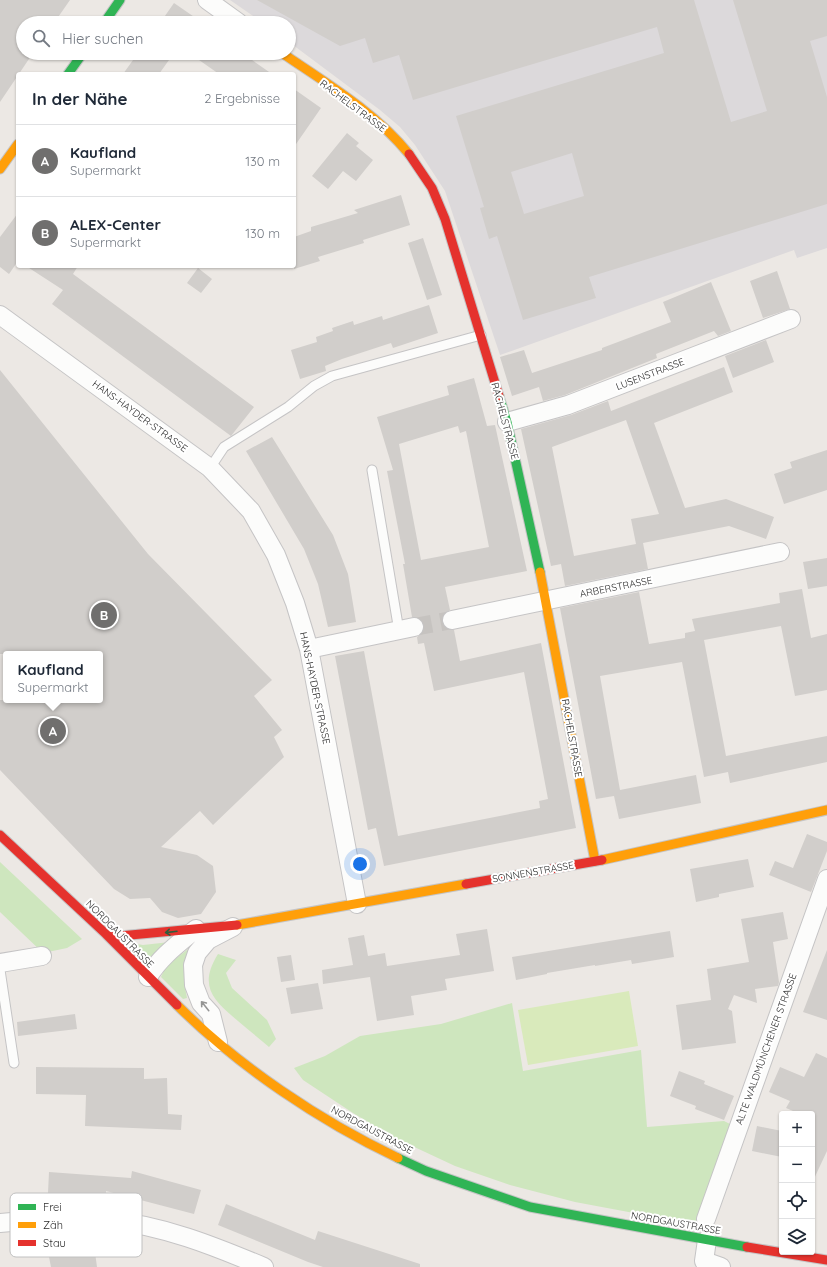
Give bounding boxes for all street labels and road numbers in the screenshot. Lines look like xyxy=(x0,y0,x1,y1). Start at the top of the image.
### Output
street label: RACHELSTRASSE xyxy=(317,77,389,135)
street label: LUSENSTRASSE xyxy=(614,355,686,393)
street label: HANS-HAYDER-STRASSE xyxy=(90,377,190,455)
street label: RACHELSTRASSE xyxy=(488,381,522,461)
street label: ARBERSTRASSE xyxy=(579,574,654,600)
street label: HANS-HAYDER-STRASSE xyxy=(297,631,333,746)
street label: RACHELSTRASSE xyxy=(559,698,585,779)
street label: SONNENSTRASSE xyxy=(491,858,575,886)
street label: NORDGAUSTRASSE xyxy=(83,897,157,971)
street label: ALTE WALDMÜNCHENER STRASSE xyxy=(732,971,800,1127)
street label: NORDGAUSTRASSE xyxy=(329,1103,415,1157)
street label: NORDGAUSTRASSE xyxy=(630,1209,722,1237)

